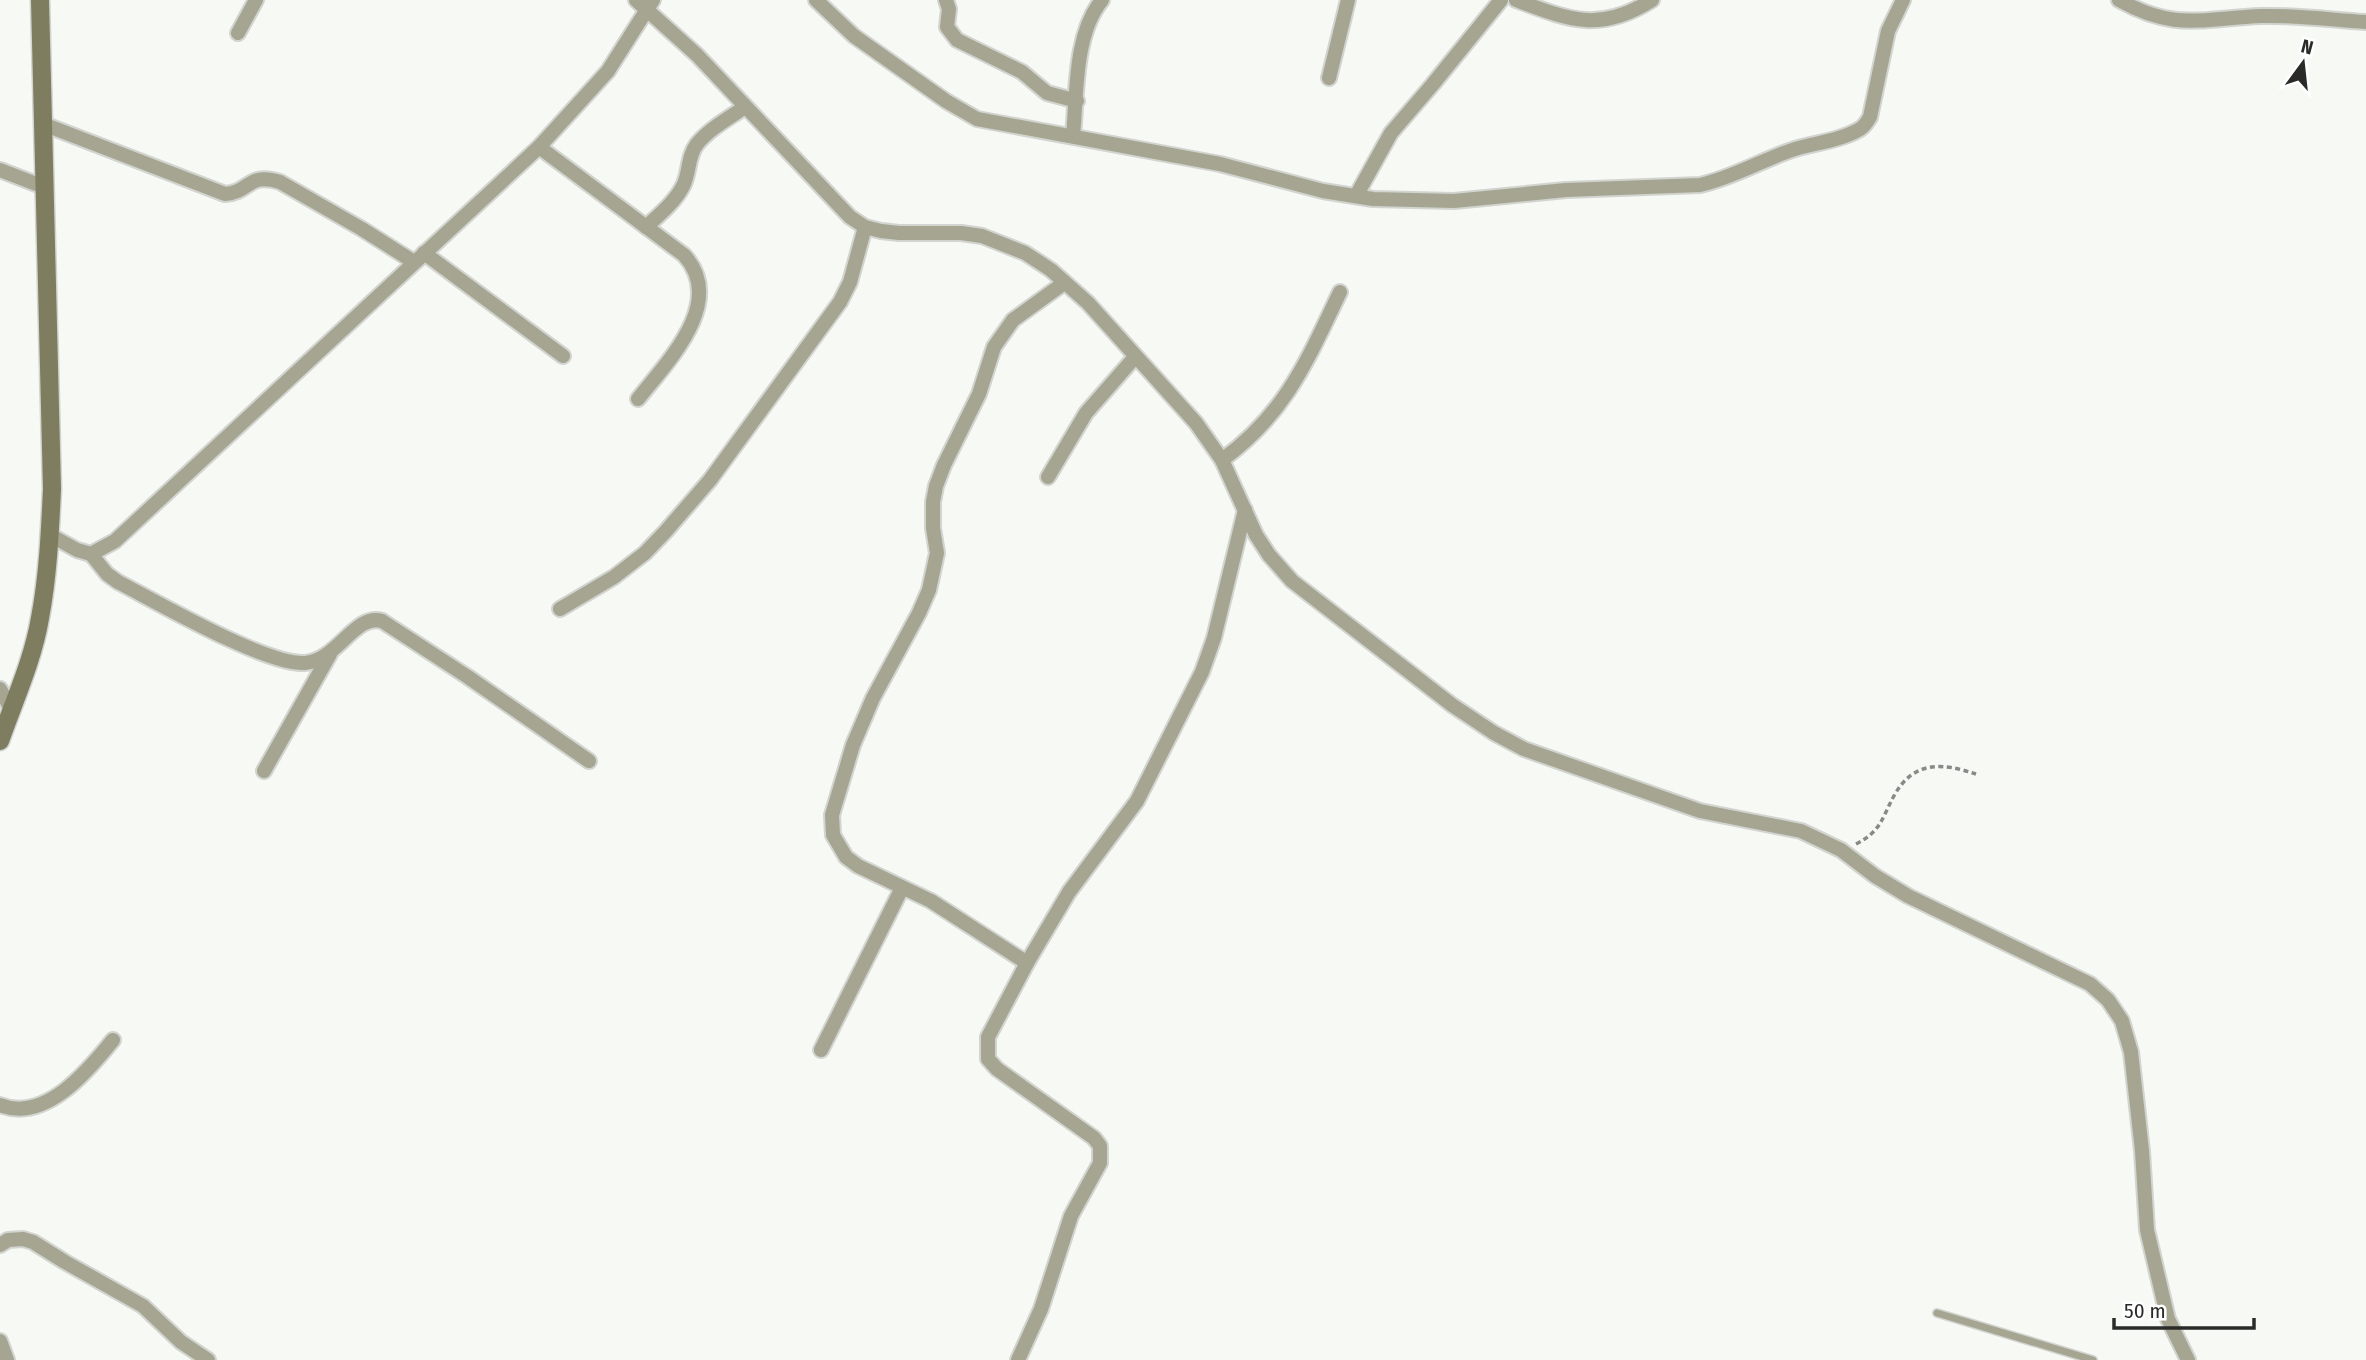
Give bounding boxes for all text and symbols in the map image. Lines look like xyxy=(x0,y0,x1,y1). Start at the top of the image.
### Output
north arrow xyxy=(2268,28,2338,98)
text: N xyxy=(2299,34,2316,60)
scale bar xyxy=(2114,1286,2254,1330)
text: 50 m xyxy=(2124,1298,2166,1324)

